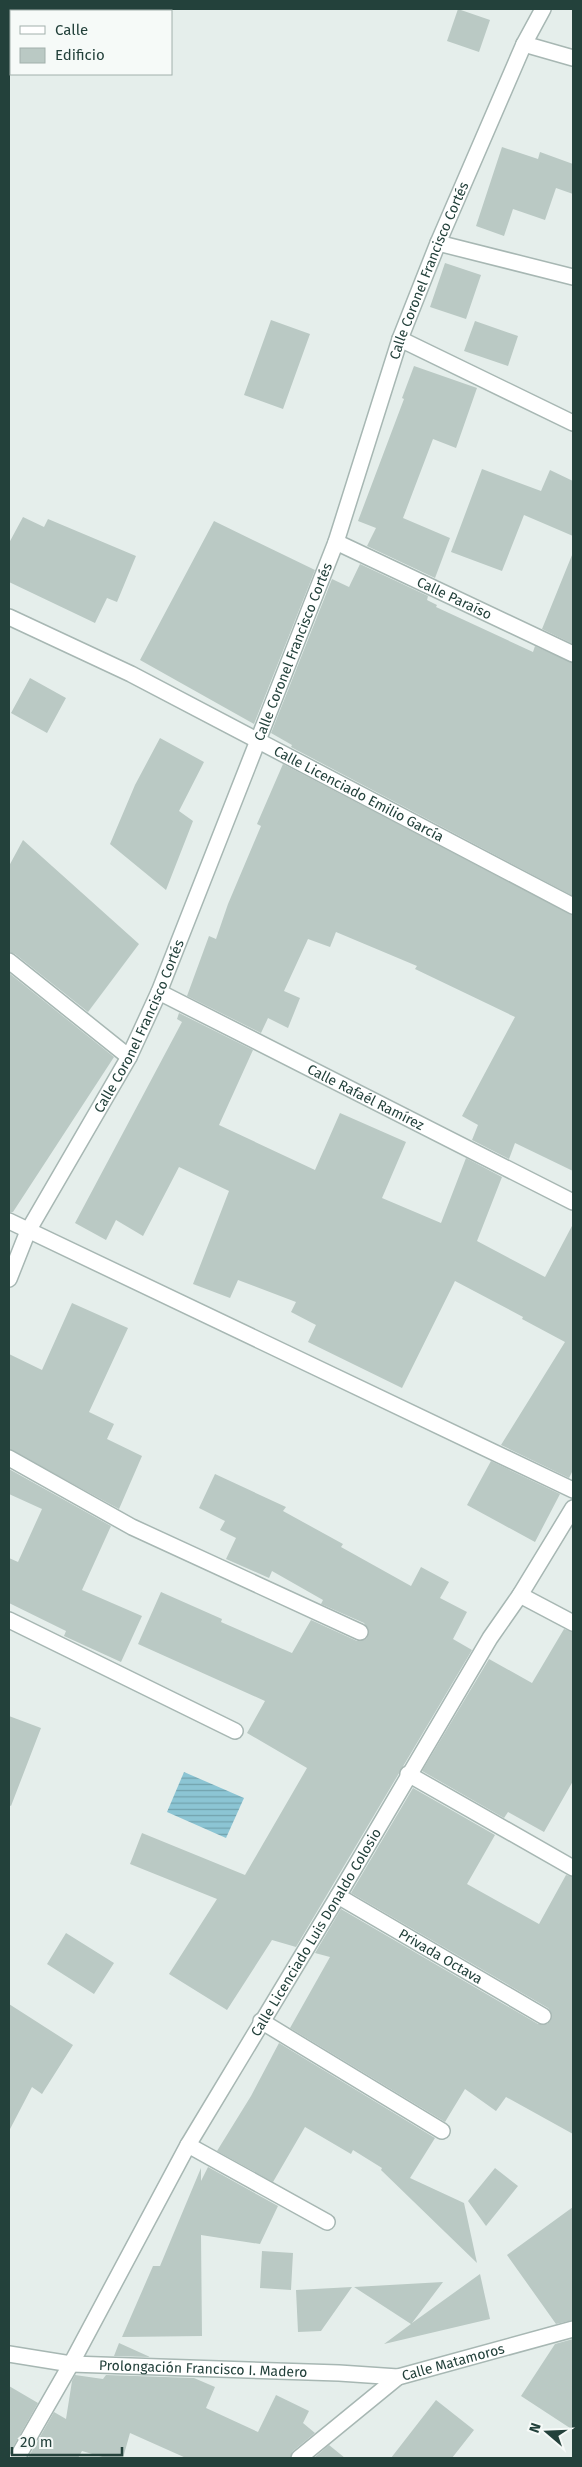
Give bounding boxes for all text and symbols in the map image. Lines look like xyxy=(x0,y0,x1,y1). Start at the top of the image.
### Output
legend xyxy=(10,10,172,75)
text: Calle xyxy=(55,21,88,39)
text: Edificio xyxy=(55,46,105,64)
street label: Calle Coronel Francisco Cortés xyxy=(386,179,472,361)
street label: Calle Coronel Francisco Cortés xyxy=(250,560,336,743)
street label: Calle Paraíso xyxy=(414,573,495,623)
street label: Calle Licenciado Emilio García xyxy=(271,742,447,845)
street label: Calle Coronel Francisco Cortés xyxy=(90,937,187,1116)
street label: Calle Rafaél Ramírez xyxy=(305,1060,427,1134)
street label: Calle Licenciado Luis Donaldo Colosio xyxy=(247,1825,385,2039)
street label: Privada Octava xyxy=(396,1925,486,1987)
street label: Calle Matamoros xyxy=(400,2340,507,2384)
street label: Prolongación Francisco I. Madero xyxy=(99,2356,308,2380)
north arrow xyxy=(522,2407,572,2457)
text: N xyxy=(526,2421,545,2435)
scale bar xyxy=(12,2424,122,2456)
text: 20 m xyxy=(20,2433,53,2451)

